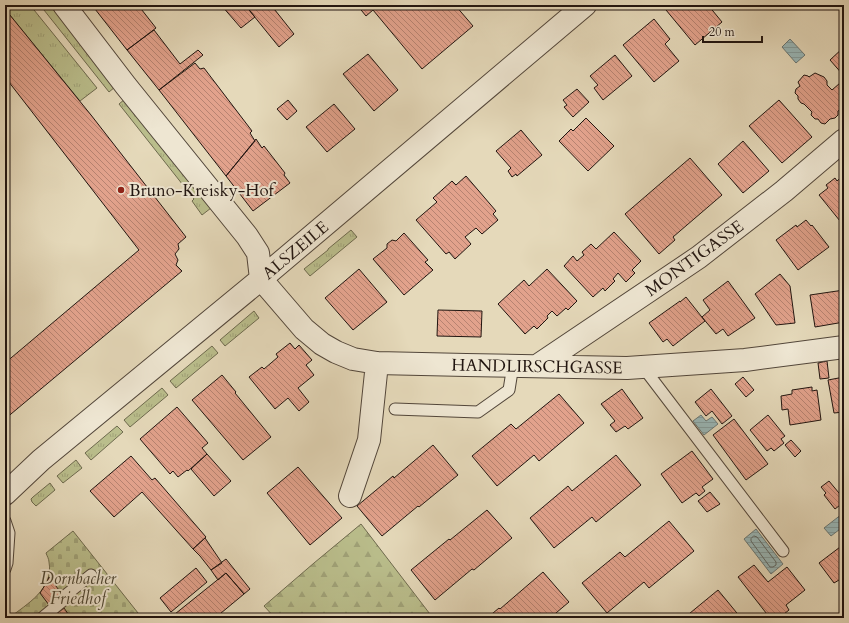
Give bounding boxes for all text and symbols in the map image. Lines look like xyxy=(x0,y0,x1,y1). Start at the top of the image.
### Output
scale bar xyxy=(703,18,762,44)
text: 20 m xyxy=(709,24,736,40)
place label: Bruno-Kreisky-Hof xyxy=(129,179,277,202)
marker: Bruno-Kreisky-Hof xyxy=(116,185,126,195)
street label: MONTIGASSE xyxy=(640,215,748,302)
street label: ALSZEILE xyxy=(257,216,333,285)
street label: HANDLIRSCHGASSE xyxy=(451,354,623,379)
park label: Dornbacher Friedhof xyxy=(40,567,117,610)

